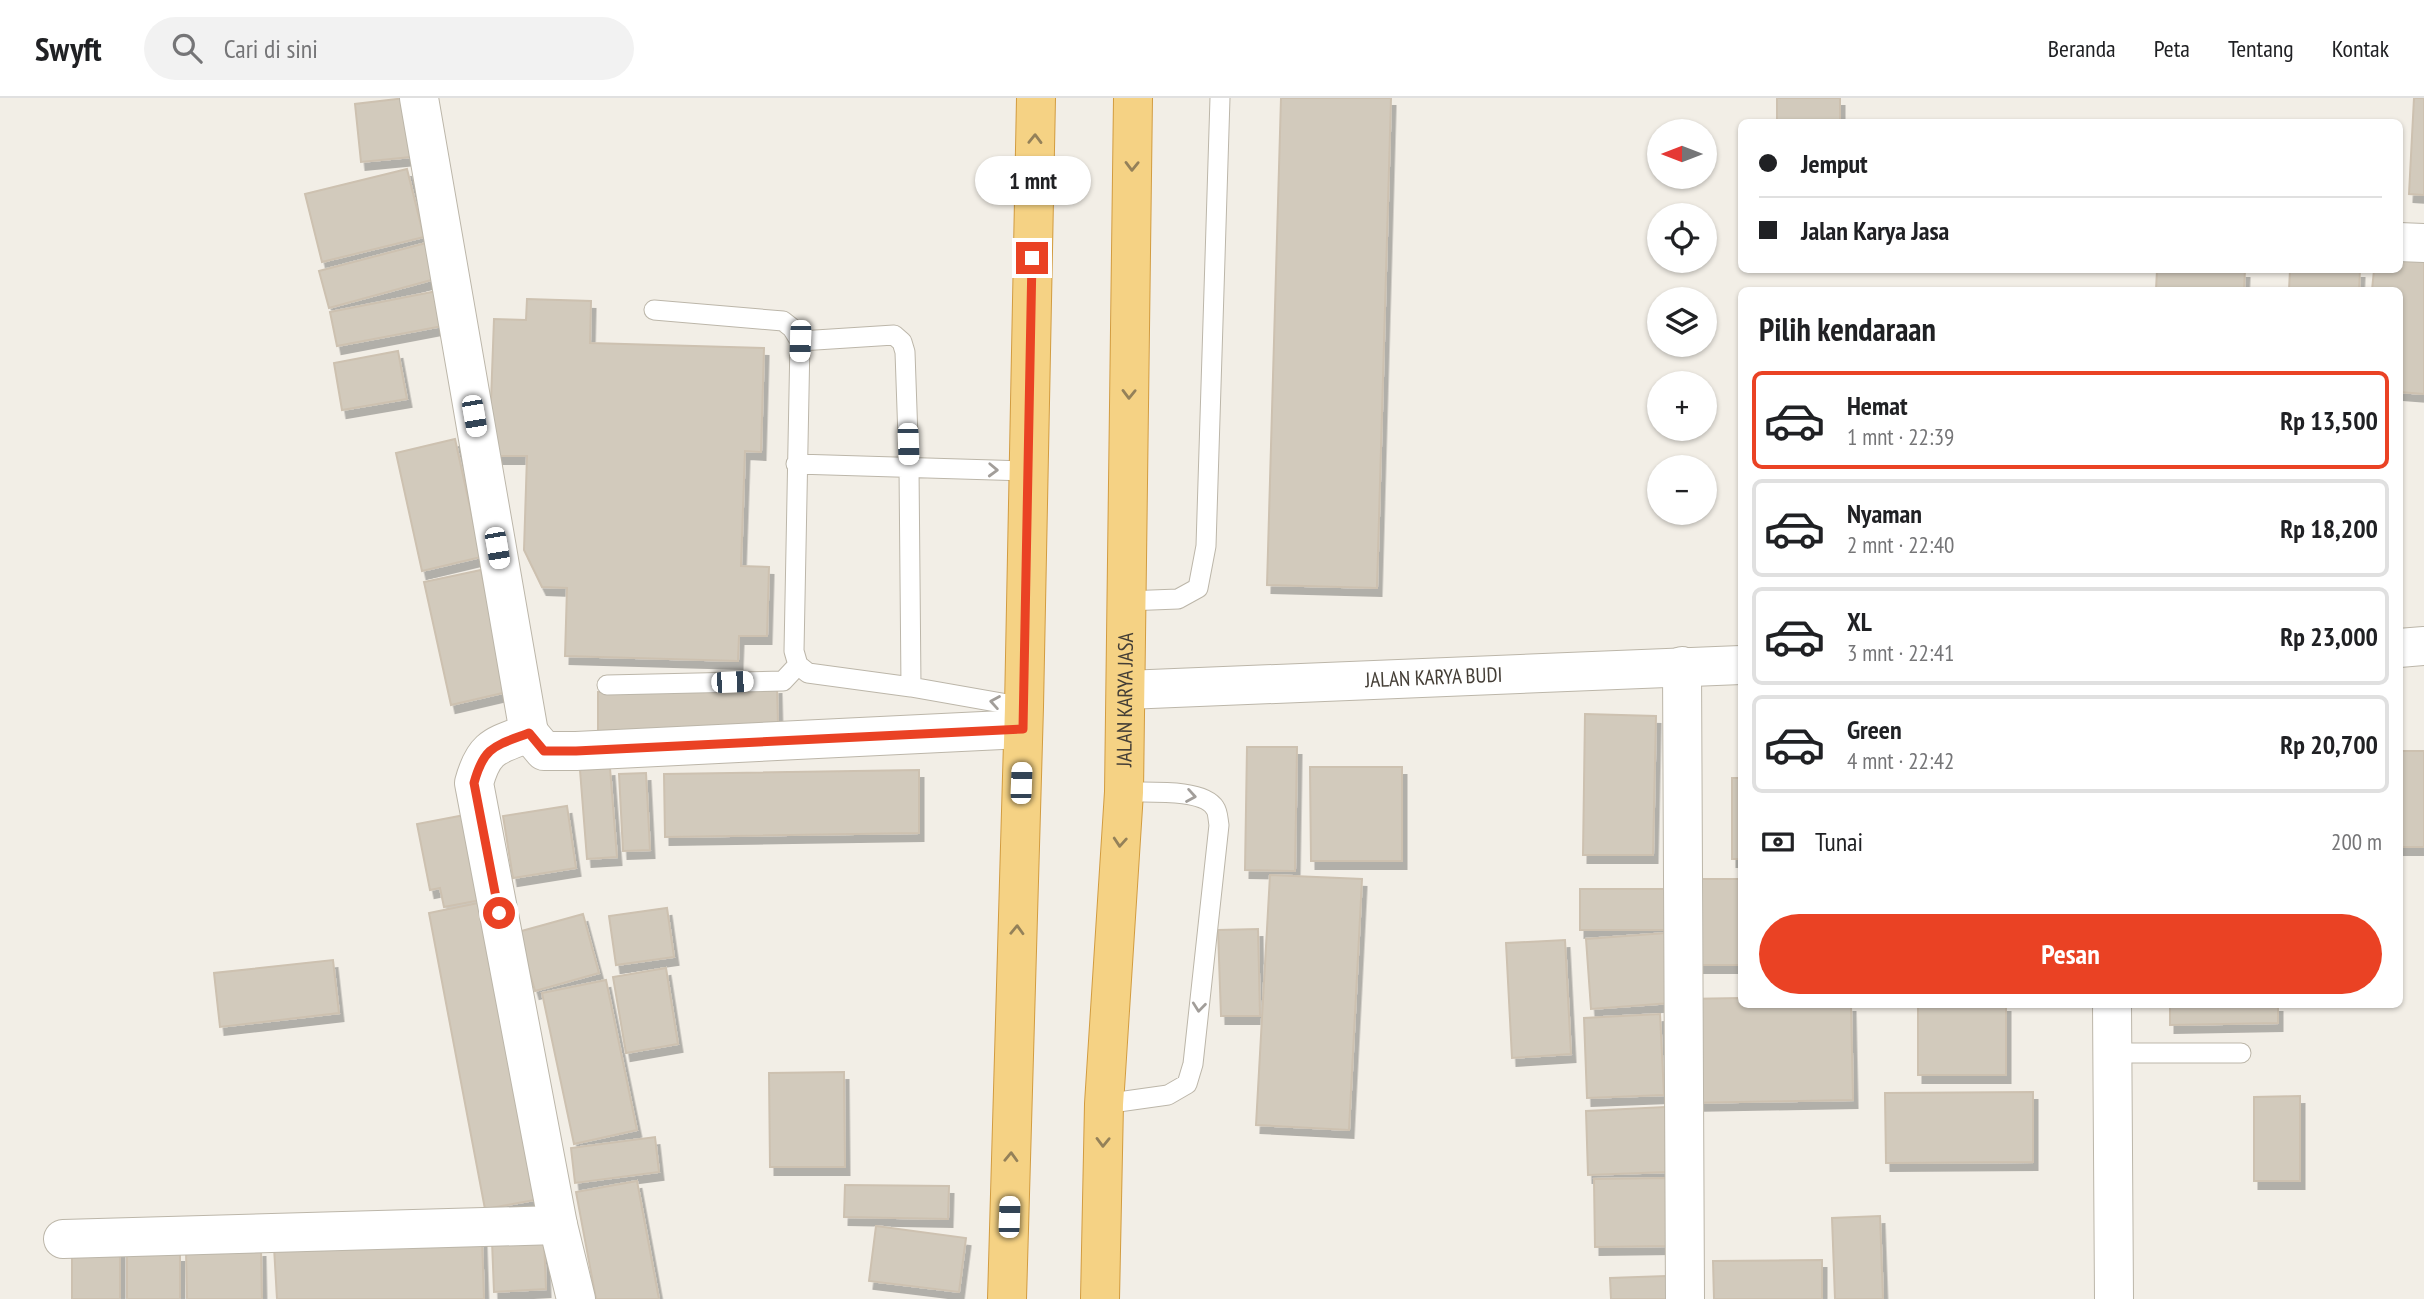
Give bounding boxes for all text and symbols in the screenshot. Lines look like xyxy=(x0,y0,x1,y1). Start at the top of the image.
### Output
search box xyxy=(144,17,634,80)
text: Swyft xyxy=(35,27,102,70)
icon: search xyxy=(168,29,206,67)
text: Cari di sini xyxy=(224,32,318,65)
text: Beranda xyxy=(2048,33,2116,64)
text: Peta xyxy=(2154,33,2190,64)
text: Tentang xyxy=(2228,33,2294,64)
text: Kontak xyxy=(2332,33,2389,64)
north arrow xyxy=(1647,119,1717,189)
map controls xyxy=(1647,119,1717,525)
one-way arrow xyxy=(1027,133,1043,144)
text: Jemput xyxy=(1801,147,1868,180)
callout: 1 mnt xyxy=(974,156,1090,206)
one-way arrow xyxy=(1124,161,1140,172)
text: 1 mnt xyxy=(1009,166,1057,195)
button: locate xyxy=(1647,203,1717,273)
text: Jalan Karya Jasa xyxy=(1801,214,1949,247)
route end xyxy=(1016,242,1048,274)
button: layers xyxy=(1647,287,1717,357)
text: Pilih kendaraan xyxy=(1759,308,1936,350)
car xyxy=(789,320,812,362)
button: + xyxy=(1647,371,1717,441)
one-way arrow xyxy=(1121,389,1137,399)
icon: car xyxy=(1763,389,1826,452)
text: Hemat xyxy=(1847,389,1908,422)
car xyxy=(461,393,488,439)
text: Rp 13,500 xyxy=(2280,404,2378,437)
text: 1 mnt · 22:39 xyxy=(1847,422,1954,451)
car xyxy=(897,423,920,465)
button: − xyxy=(1647,455,1717,525)
one-way arrow xyxy=(987,462,998,477)
icon: car xyxy=(1763,497,1826,560)
text: Nyaman xyxy=(1847,497,1922,530)
text: Rp 18,200 xyxy=(2280,512,2378,545)
car xyxy=(484,525,511,571)
text: 2 mnt · 22:40 xyxy=(1847,530,1954,559)
icon: car xyxy=(1763,605,1826,668)
text: XL xyxy=(1847,605,1872,638)
text: Rp 23,000 xyxy=(2280,620,2378,653)
street label: JALAN KARYA JASA xyxy=(1110,632,1139,768)
text: 3 mnt · 22:41 xyxy=(1847,638,1954,667)
street label: JALAN KARYA BUDI xyxy=(1364,661,1503,693)
car xyxy=(711,671,754,693)
one-way arrow xyxy=(989,695,1001,710)
icon: car xyxy=(1763,713,1826,776)
text: Green xyxy=(1847,713,1902,746)
text: Rp 20,700 xyxy=(2280,728,2378,761)
text: 4 mnt · 22:42 xyxy=(1847,746,1954,775)
car xyxy=(1010,762,1033,804)
one-way arrow xyxy=(1185,788,1197,803)
icon: cash xyxy=(1759,823,1797,861)
text: Tunai xyxy=(1815,825,1863,858)
text: 200 m xyxy=(2331,827,2382,856)
one-way arrow xyxy=(1113,836,1128,847)
route start xyxy=(483,897,515,929)
button: Pesan xyxy=(1759,914,2382,994)
one-way arrow xyxy=(1010,924,1025,935)
one-way arrow xyxy=(1192,1002,1207,1013)
one-way arrow xyxy=(1096,1137,1111,1148)
one-way arrow xyxy=(1003,1152,1018,1163)
car xyxy=(998,1196,1021,1238)

